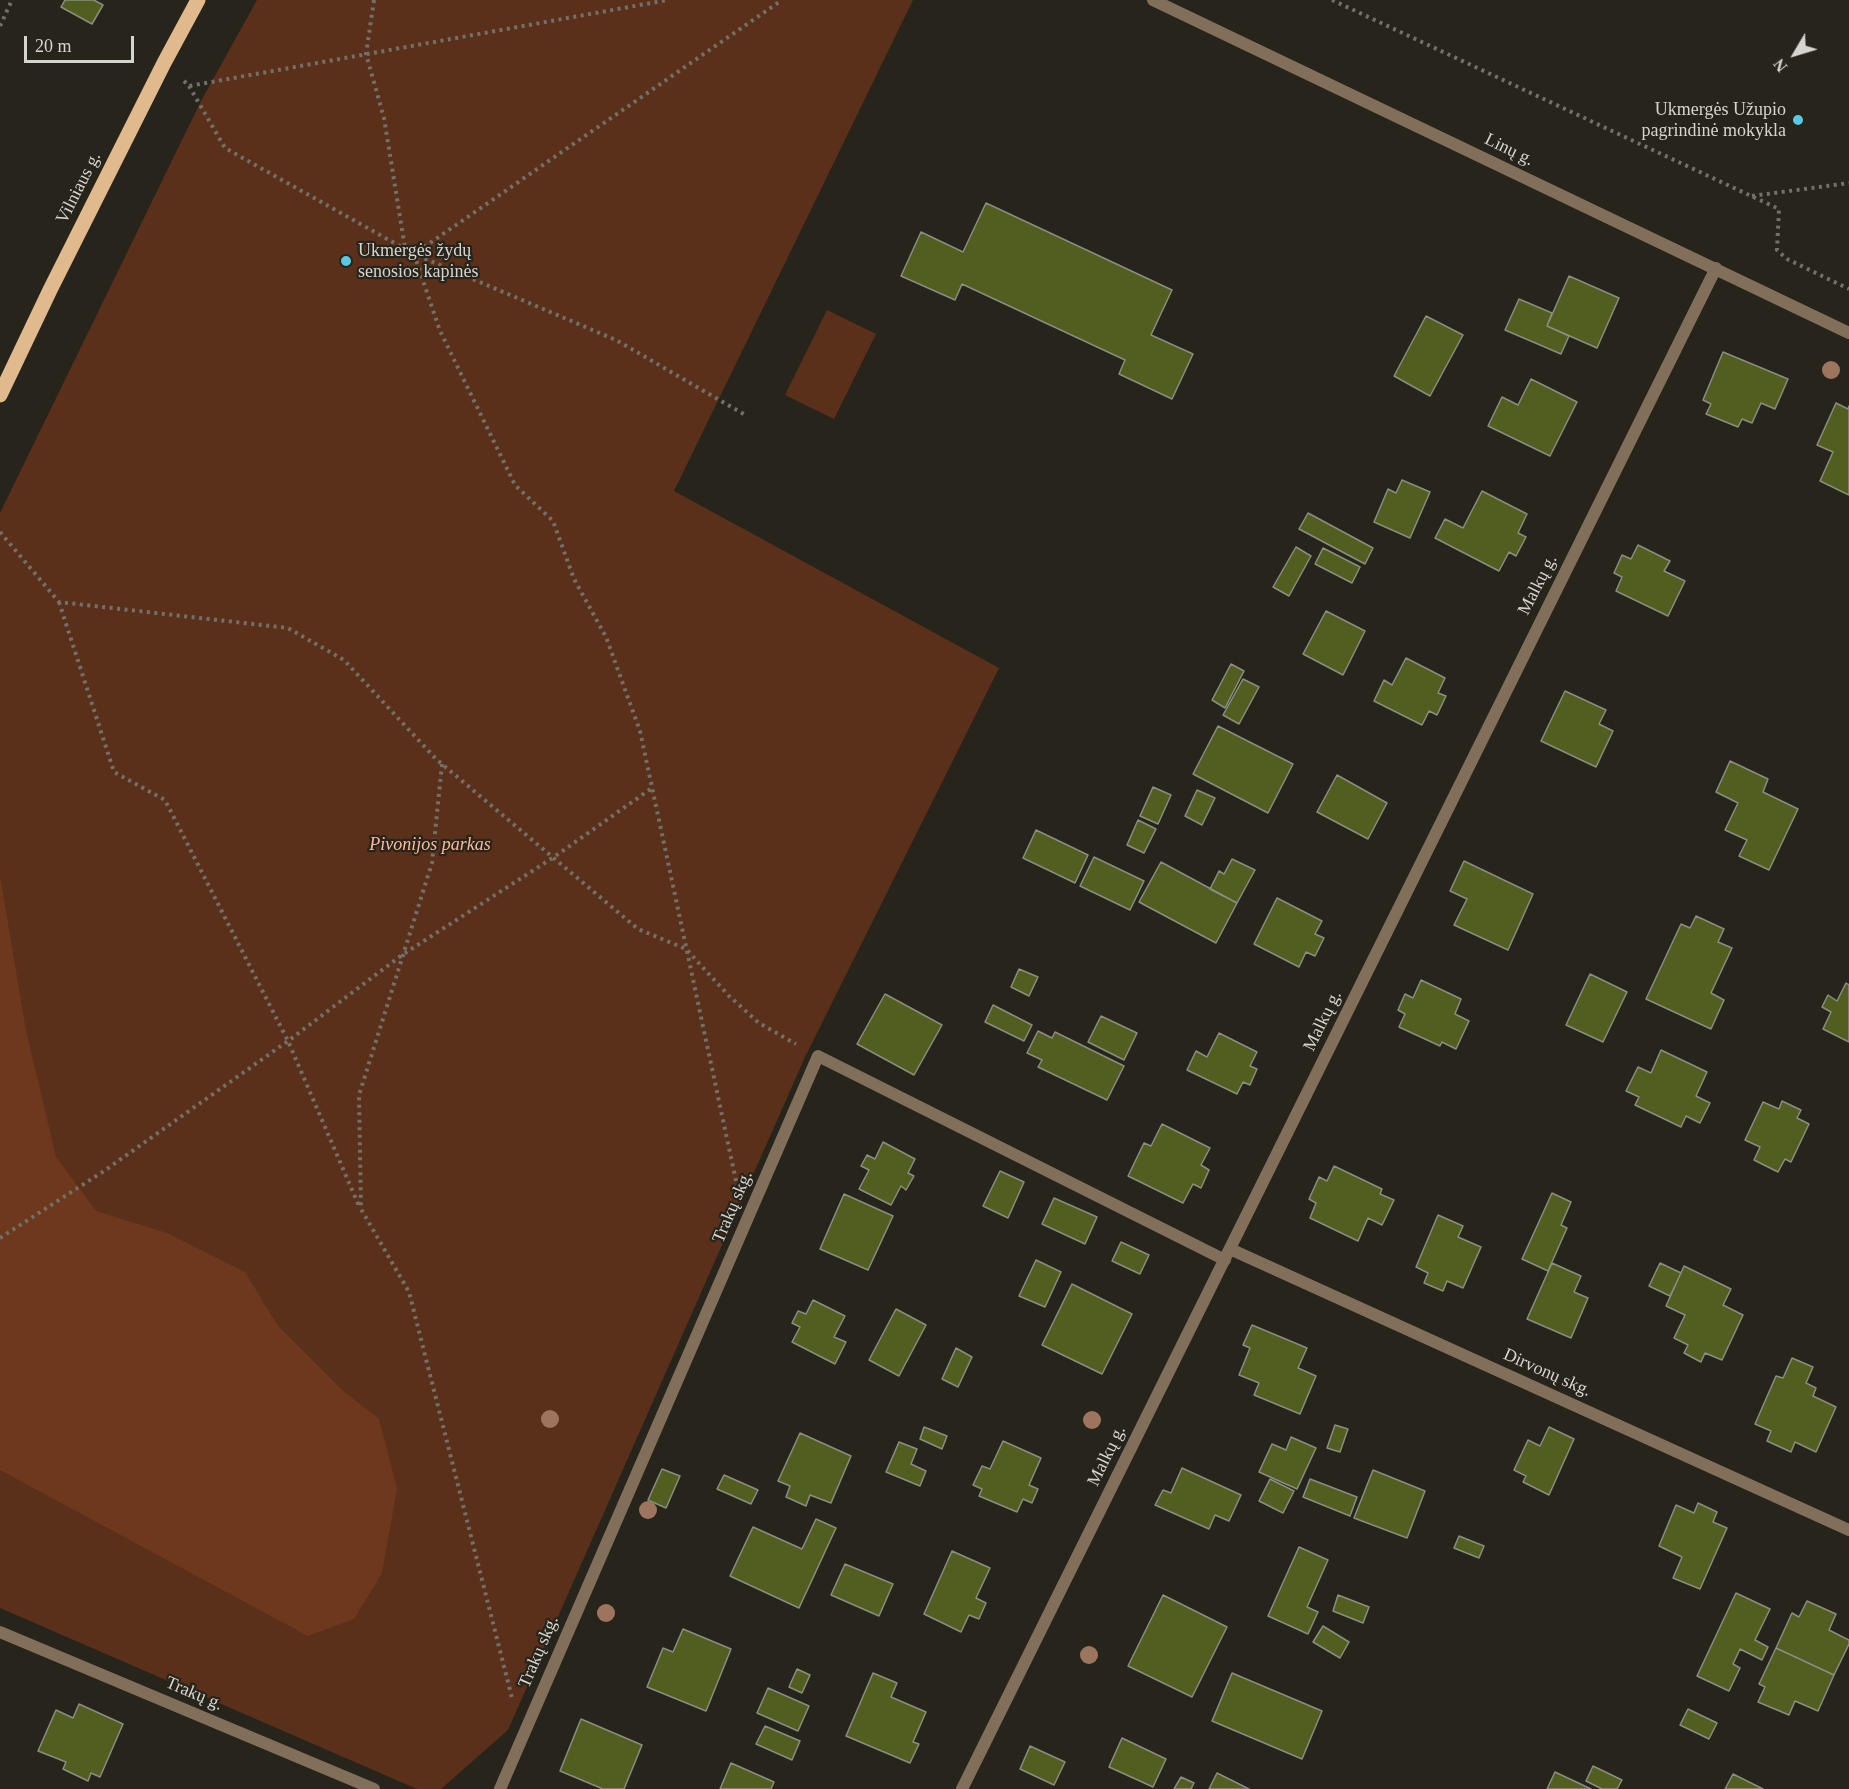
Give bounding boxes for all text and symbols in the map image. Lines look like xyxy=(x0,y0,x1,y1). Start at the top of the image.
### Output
scale bar xyxy=(27,24,136,62)
north arrow xyxy=(1765,24,1825,84)
text: 20 m xyxy=(35,36,72,56)
text: N xyxy=(1770,56,1791,75)
place label: Ukmergės Užupio pagrindinė mokykla xyxy=(1642,99,1786,142)
marker: Ukmergės Užupio pagrindinė mokykla xyxy=(1791,113,1805,127)
street label: Linų g. xyxy=(1481,129,1537,171)
street label: Vilniaus g. xyxy=(52,148,106,228)
place label: Ukmergės žydų senosios kapinės xyxy=(358,240,478,282)
marker: Ukmergės žydų senosios kapinės xyxy=(339,254,353,268)
street label: Malkų g. xyxy=(1514,551,1562,619)
park label: Pivonijos parkas xyxy=(369,834,491,856)
street label: Malkų g. xyxy=(1299,987,1347,1055)
street label: Trakų skg. xyxy=(708,1168,758,1246)
street label: Dirvonų skg. xyxy=(1500,1344,1594,1402)
street label: Malkų g. xyxy=(1083,1422,1131,1490)
street label: Trakų skg. xyxy=(514,1613,564,1691)
street label: Trakų g. xyxy=(162,1672,226,1716)

